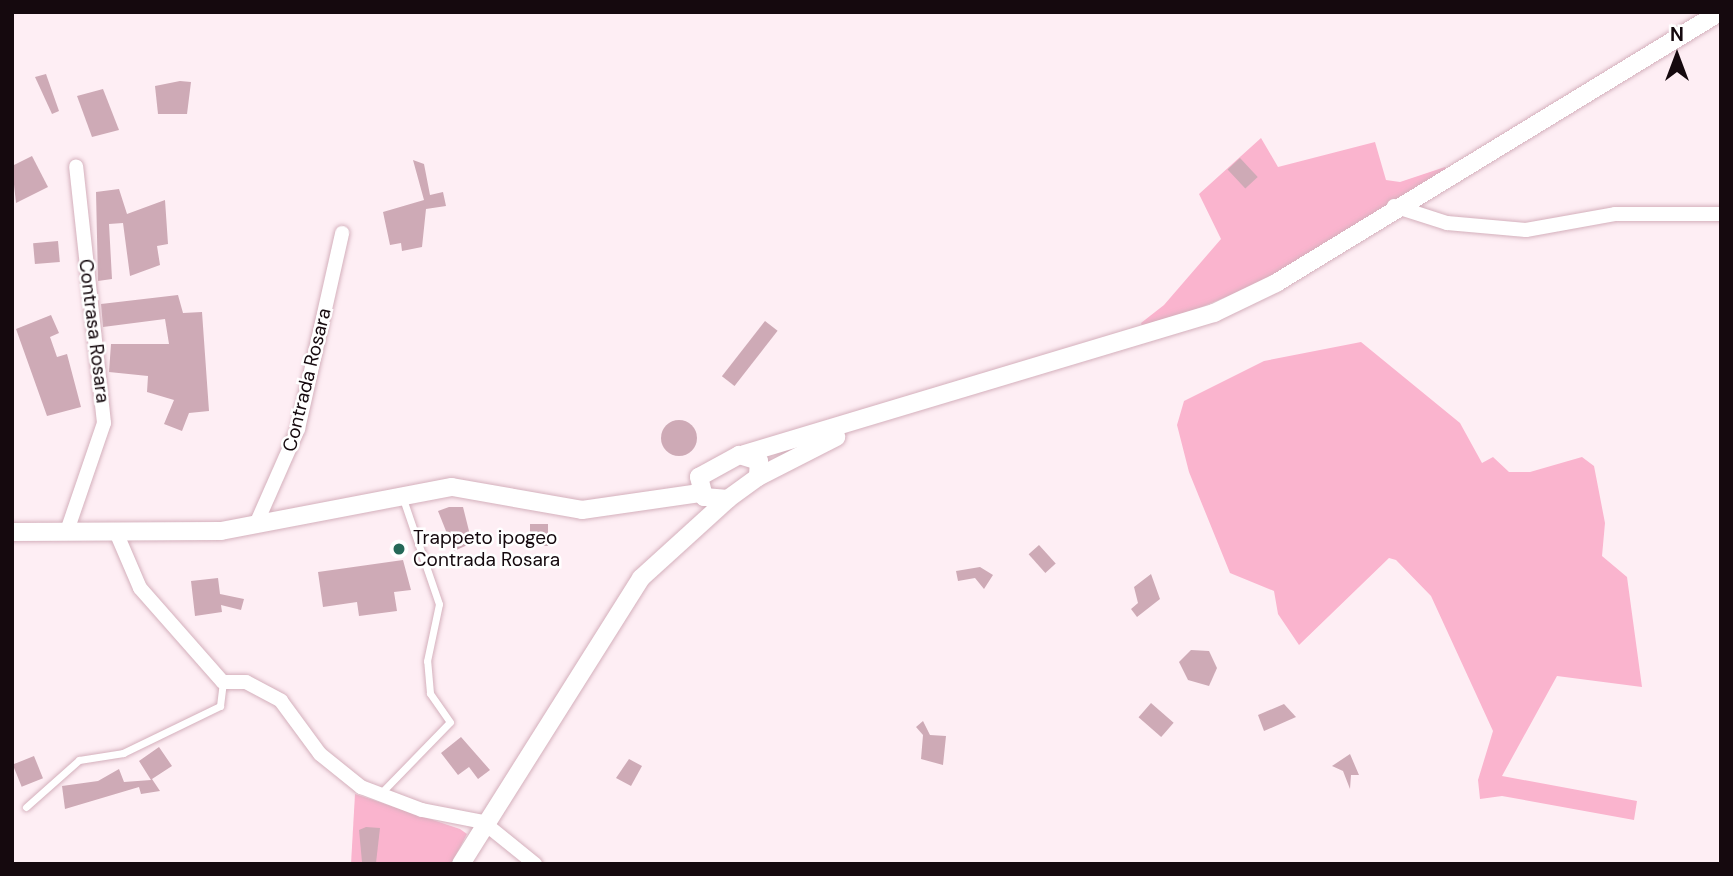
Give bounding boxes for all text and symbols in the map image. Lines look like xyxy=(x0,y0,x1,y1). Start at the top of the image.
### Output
north arrow xyxy=(1642,21,1712,91)
text: N xyxy=(1670,22,1684,47)
street label: Contrasa Rosara xyxy=(74,258,114,404)
street label: Contrada Rosara xyxy=(278,306,336,454)
place label: Trappeto ipogeo Contrada Rosara xyxy=(413,527,560,571)
marker: Trappeto ipogeo Contrada Rosara xyxy=(391,541,407,557)

